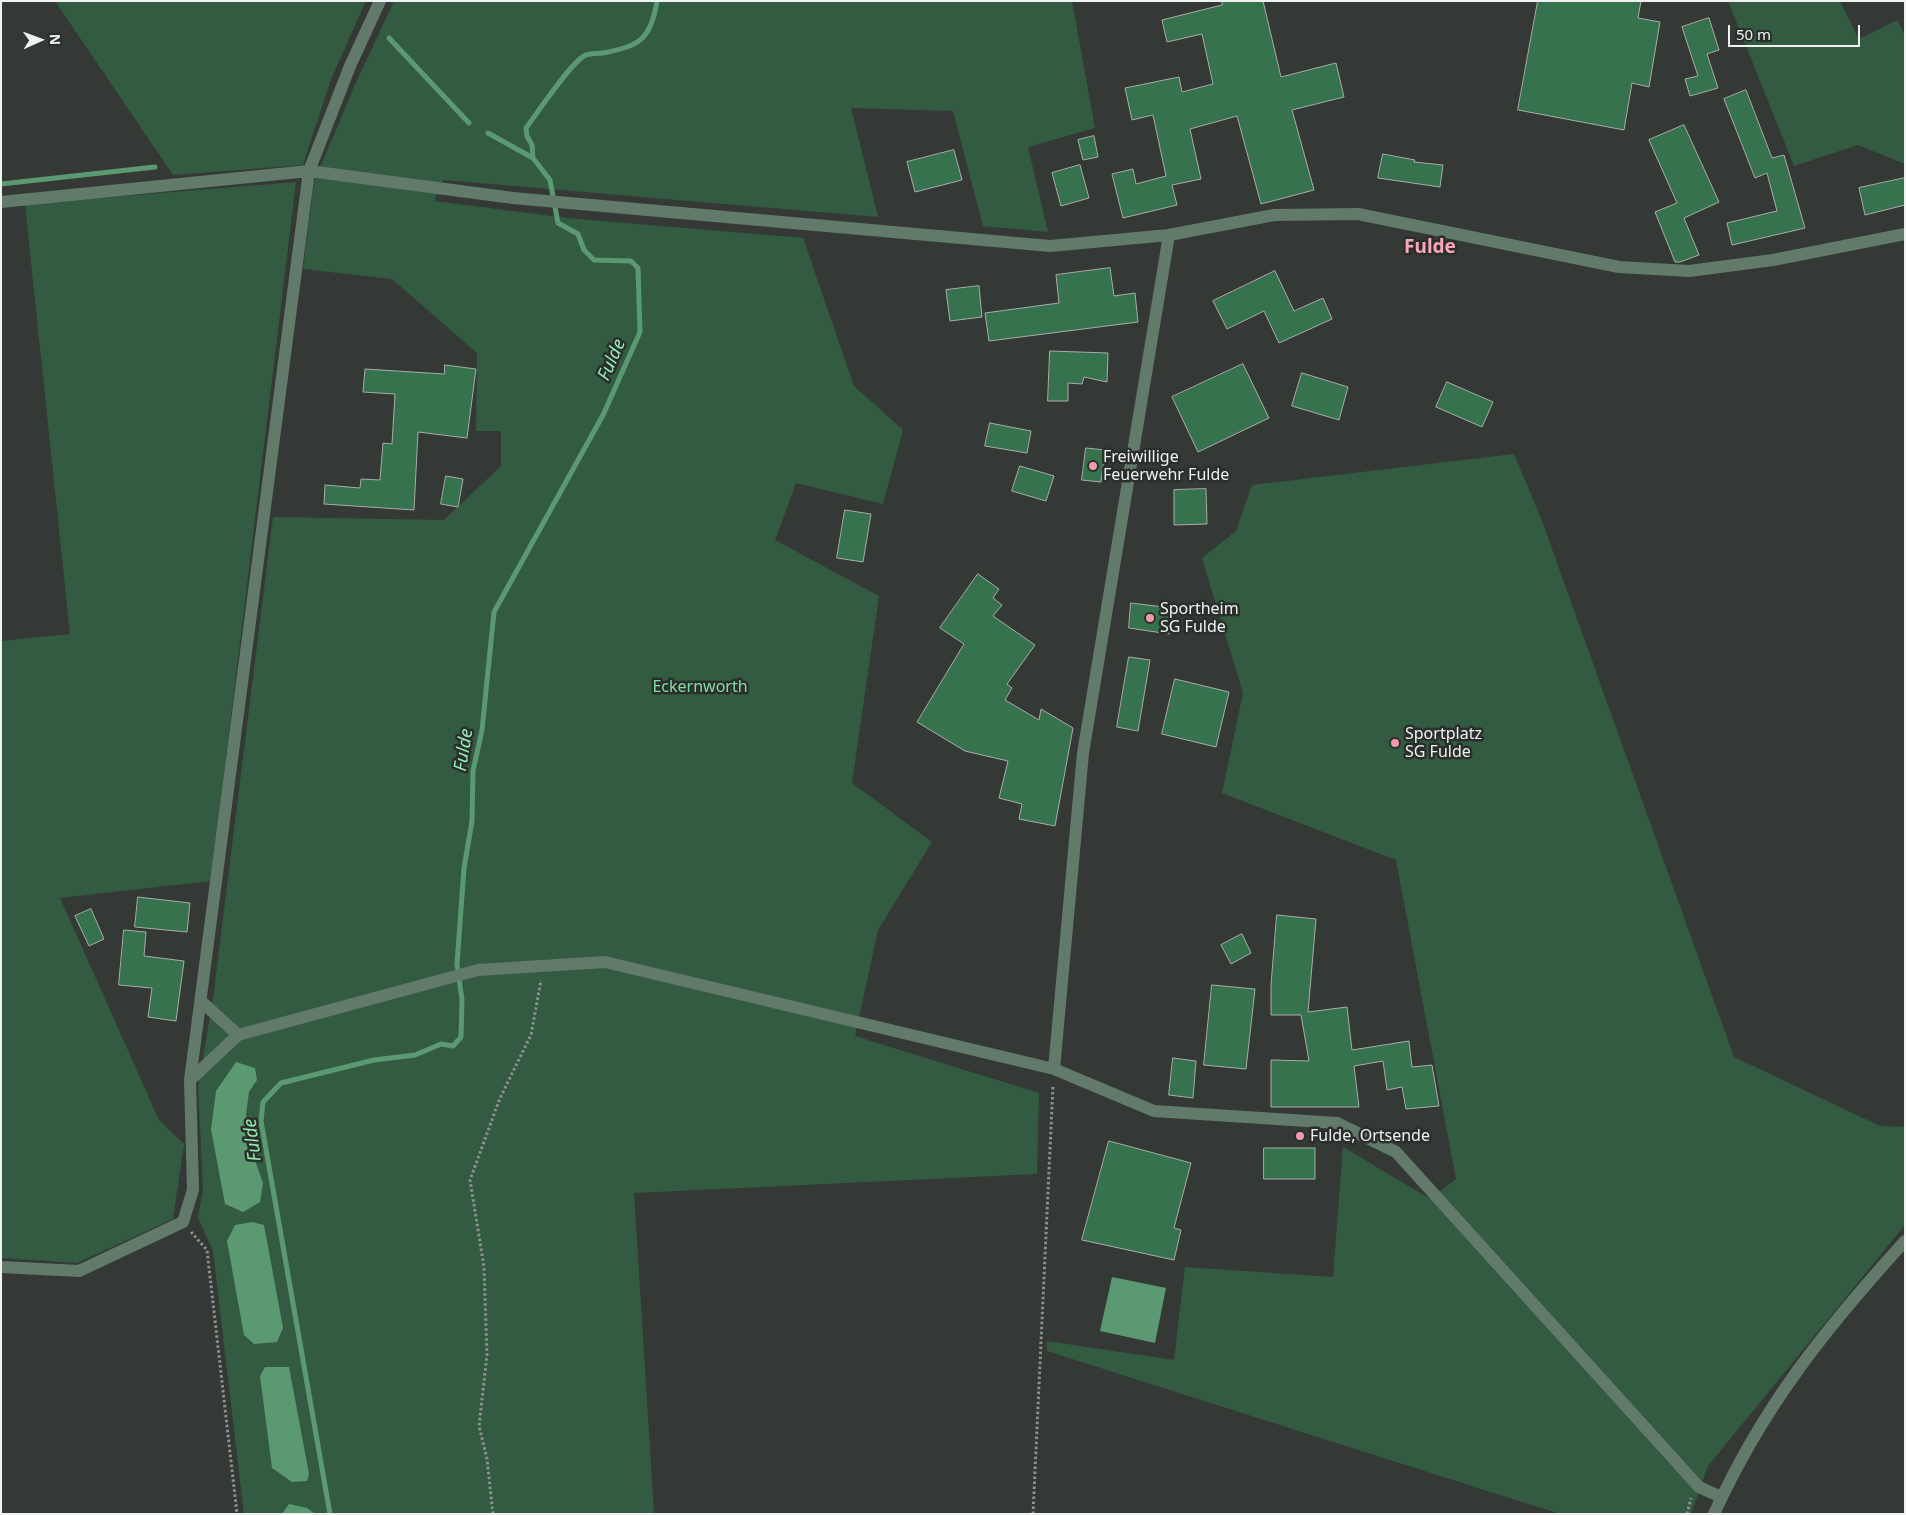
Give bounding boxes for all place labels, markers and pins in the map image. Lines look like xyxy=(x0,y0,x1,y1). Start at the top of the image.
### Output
place label: Freiwillige Feuerwehr Fulde xyxy=(1103,447,1229,485)
marker: Freiwillige Feuerwehr Fulde xyxy=(1087,460,1099,472)
place label: Sportheim SG Fulde xyxy=(1160,599,1239,637)
marker: Sportheim SG Fulde xyxy=(1144,612,1156,624)
place label: Sportplatz SG Fulde xyxy=(1405,724,1482,762)
marker: Sportplatz SG Fulde xyxy=(1389,737,1401,749)
place label: Fulde, Ortsende xyxy=(1310,1126,1430,1146)
marker: Fulde, Ortsende xyxy=(1294,1130,1306,1142)

